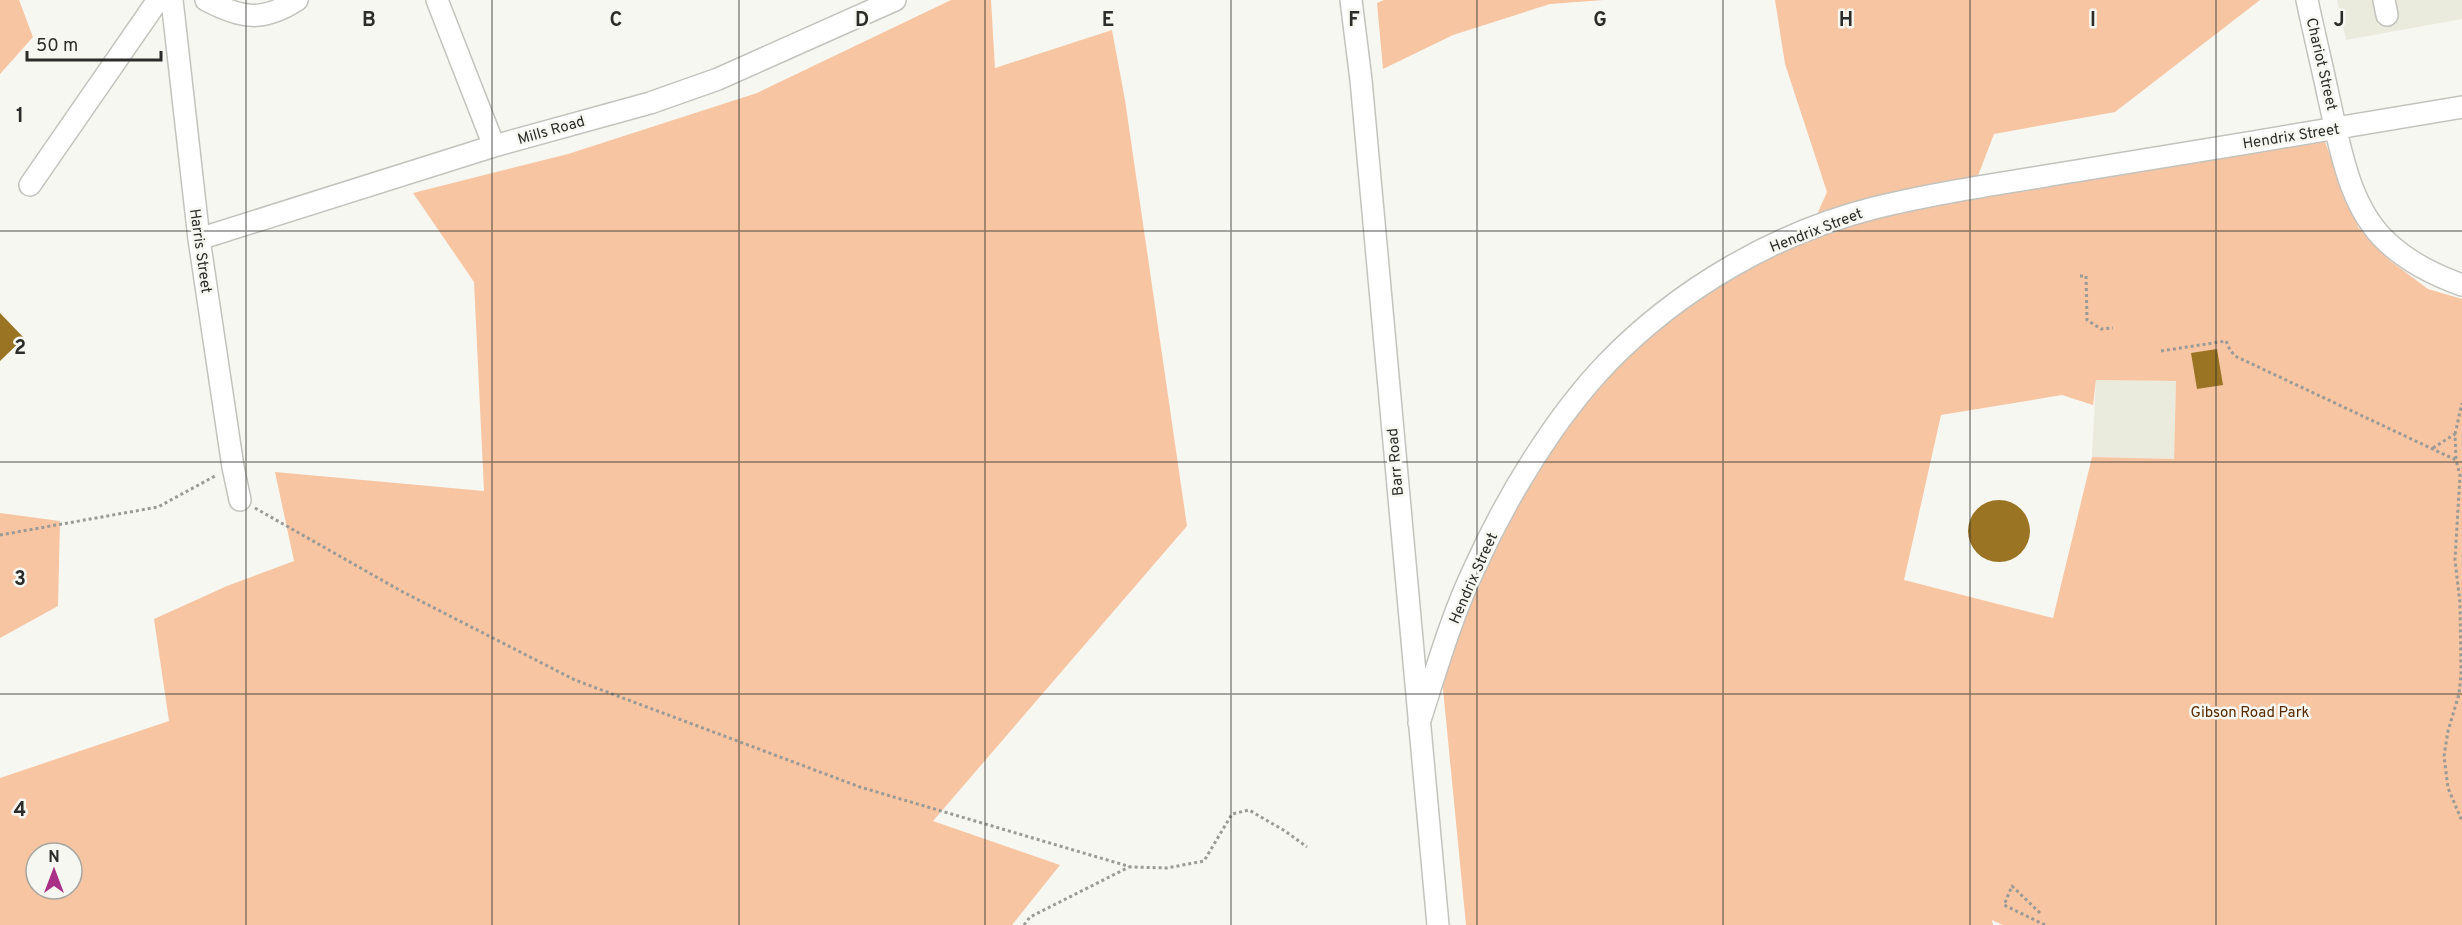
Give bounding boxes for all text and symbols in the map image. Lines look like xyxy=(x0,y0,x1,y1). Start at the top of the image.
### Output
text: B xyxy=(362,8,376,34)
text: C xyxy=(610,8,622,34)
text: D xyxy=(855,8,869,34)
text: E xyxy=(1102,8,1114,34)
text: F xyxy=(1348,8,1360,34)
text: G xyxy=(1593,8,1607,34)
text: H xyxy=(1839,8,1853,34)
text: I xyxy=(2090,8,2096,34)
text: J xyxy=(2333,8,2345,34)
street label: Chariot Street xyxy=(2301,16,2340,113)
scale bar xyxy=(27,24,160,62)
text: 50 m xyxy=(36,35,78,58)
text: 1 xyxy=(16,104,24,130)
street label: Mills Road xyxy=(516,113,587,150)
street label: Hendrix Street xyxy=(2241,120,2341,155)
street label: Hendrix Street xyxy=(1767,205,1866,258)
street label: Harris Street xyxy=(184,208,215,295)
text: 2 xyxy=(14,336,26,362)
street label: Barr Road xyxy=(1384,427,1409,497)
street label: Hendrix Street xyxy=(1446,530,1503,627)
text: 3 xyxy=(14,567,26,593)
park label: Gibson Road Park xyxy=(2191,704,2309,723)
text: 4 xyxy=(14,798,26,824)
north arrow xyxy=(24,841,84,901)
text: N xyxy=(48,848,60,868)

